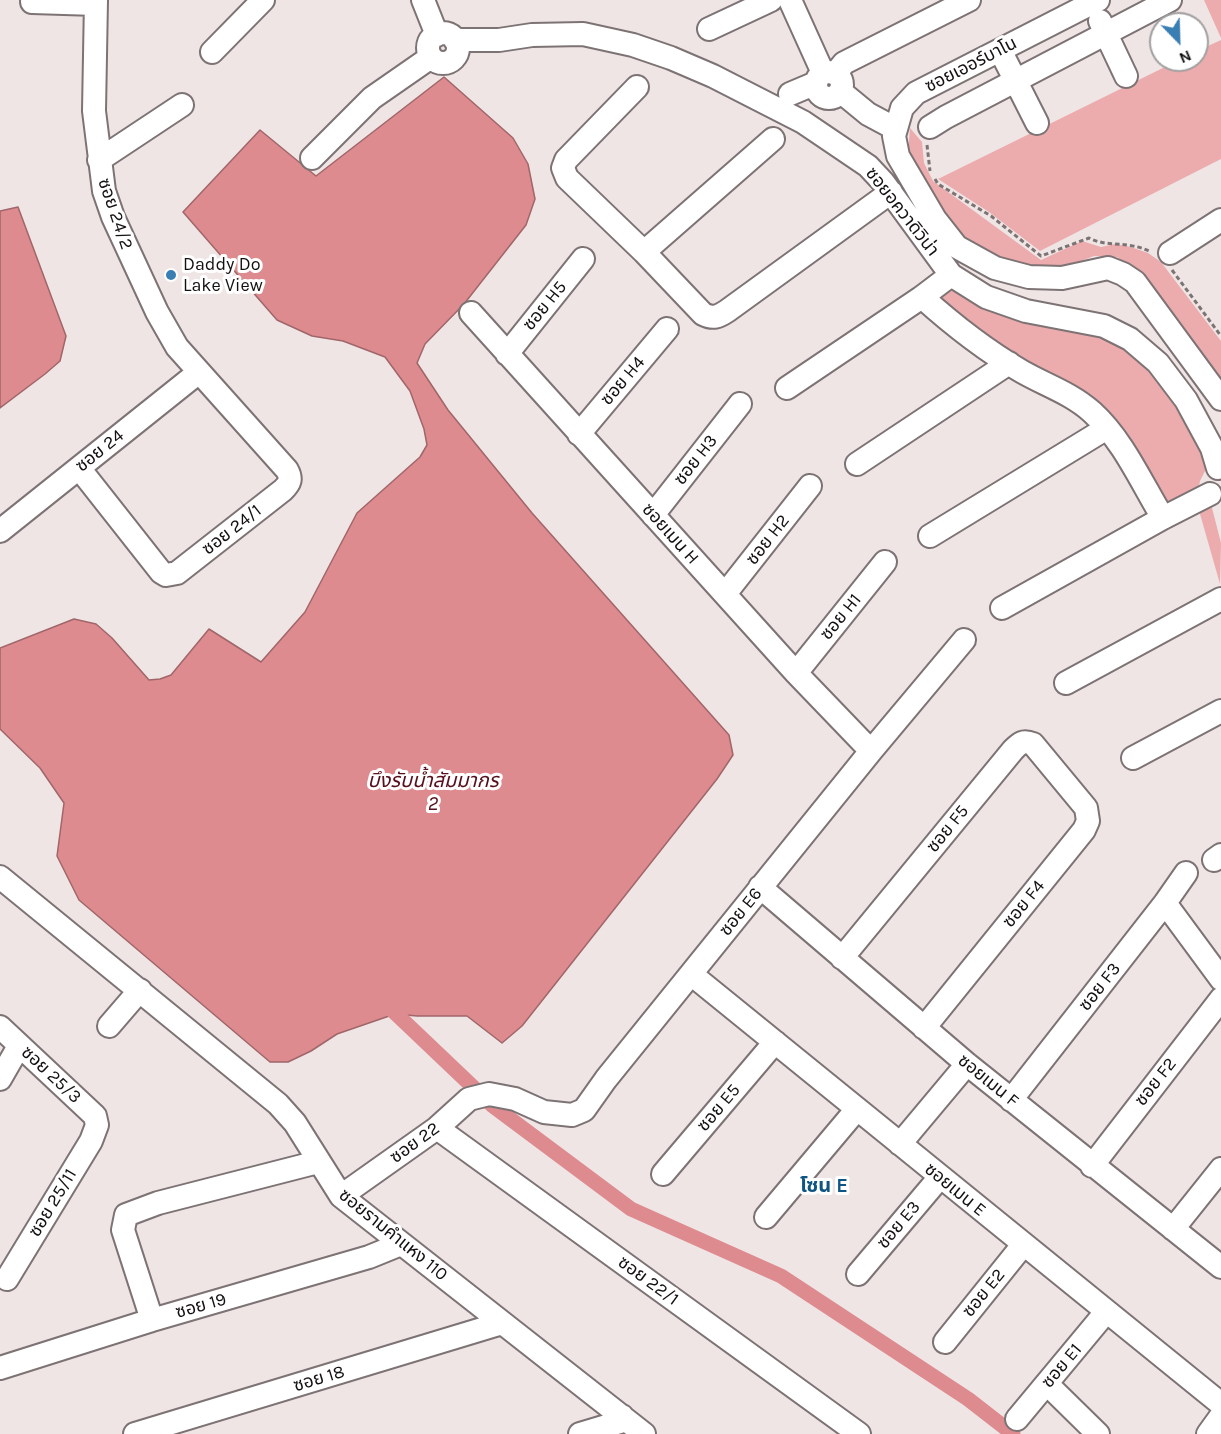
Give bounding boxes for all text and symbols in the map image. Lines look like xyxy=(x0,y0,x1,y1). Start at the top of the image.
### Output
north arrow xyxy=(1149,12,1209,72)
street label: ซอยเออร์บาโน xyxy=(921,33,1021,97)
text: N xyxy=(1176,46,1194,68)
street label: ซอยอควาดิวิน่า xyxy=(861,163,943,261)
street label: ซอย 24/2 xyxy=(93,176,137,252)
place label: Daddy Do Lake View xyxy=(183,254,263,296)
marker: Daddy Do Lake View xyxy=(164,268,178,282)
street label: ซอย H5 xyxy=(519,277,571,335)
street label: ซอย H4 xyxy=(596,352,650,410)
street label: ซอย 24 xyxy=(72,425,128,477)
street label: ซอย H3 xyxy=(670,431,722,489)
street label: ซอยเมน H xyxy=(637,499,703,569)
street label: ซอย 24/1 xyxy=(198,500,266,560)
street label: ซอย H2 xyxy=(742,511,794,569)
street label: ซอย H1 xyxy=(816,589,866,645)
water label: บึงรับน้ำสัมมากร 2 xyxy=(368,769,498,816)
street label: ซอย F5 xyxy=(922,801,974,857)
street label: ซอย F4 xyxy=(998,876,1050,932)
street label: ซอย E6 xyxy=(715,884,767,940)
street label: ซอย F3 xyxy=(1074,959,1126,1015)
street label: ซอย 25/3 xyxy=(16,1042,86,1108)
street label: ซอยเมน F xyxy=(953,1050,1023,1112)
street label: ซอย F2 xyxy=(1131,1054,1181,1110)
street label: ซอย E5 xyxy=(693,1080,745,1136)
street label: ซอย 22 xyxy=(386,1118,444,1168)
street label: ซอยเมน E xyxy=(920,1159,990,1221)
street label: ซอย 25/11 xyxy=(24,1165,82,1241)
district label: โซน E xyxy=(800,1174,848,1198)
street label: ซอยรามคำแหง 110 xyxy=(334,1184,452,1286)
street label: ซอย E3 xyxy=(873,1197,925,1253)
street label: ซอย 22/1 xyxy=(613,1252,683,1310)
street label: ซอย E2 xyxy=(958,1265,1010,1321)
street label: ซอย 19 xyxy=(173,1288,229,1324)
street label: ซอย E1 xyxy=(1037,1339,1087,1393)
street label: ซอย 18 xyxy=(291,1361,347,1397)

